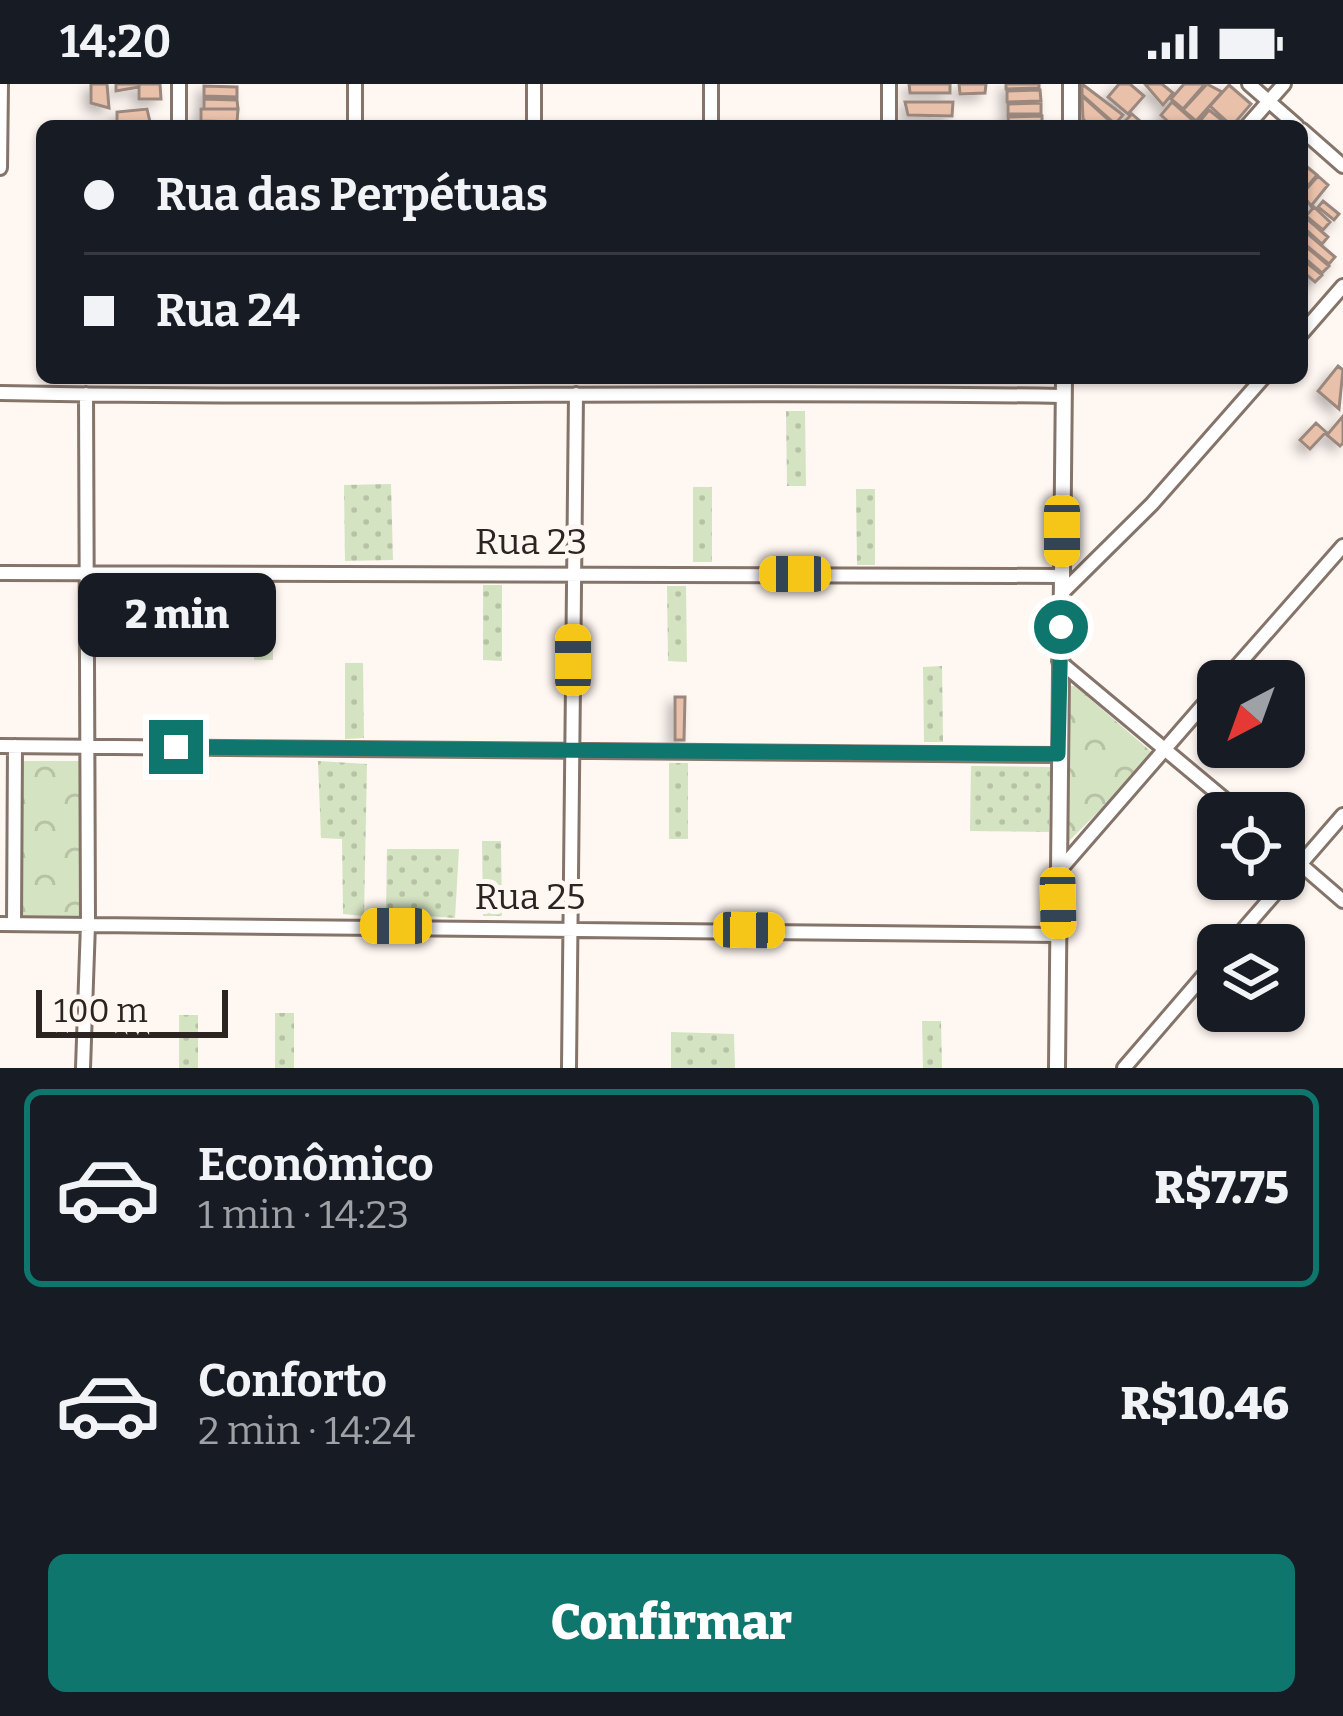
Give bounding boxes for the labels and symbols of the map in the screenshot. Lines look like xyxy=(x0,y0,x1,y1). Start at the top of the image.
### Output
car xyxy=(1044,495,1080,567)
street label: Rua 23 xyxy=(475,520,587,564)
car xyxy=(759,556,831,592)
callout: 2 min xyxy=(77,573,275,657)
route start xyxy=(1034,600,1088,654)
car xyxy=(555,624,591,696)
north arrow xyxy=(1197,660,1305,768)
route end xyxy=(149,720,203,774)
car xyxy=(1039,867,1077,939)
street label: Rua 25 xyxy=(474,875,586,919)
car xyxy=(360,908,432,944)
car xyxy=(713,911,785,949)
scale bar xyxy=(36,984,228,1037)

